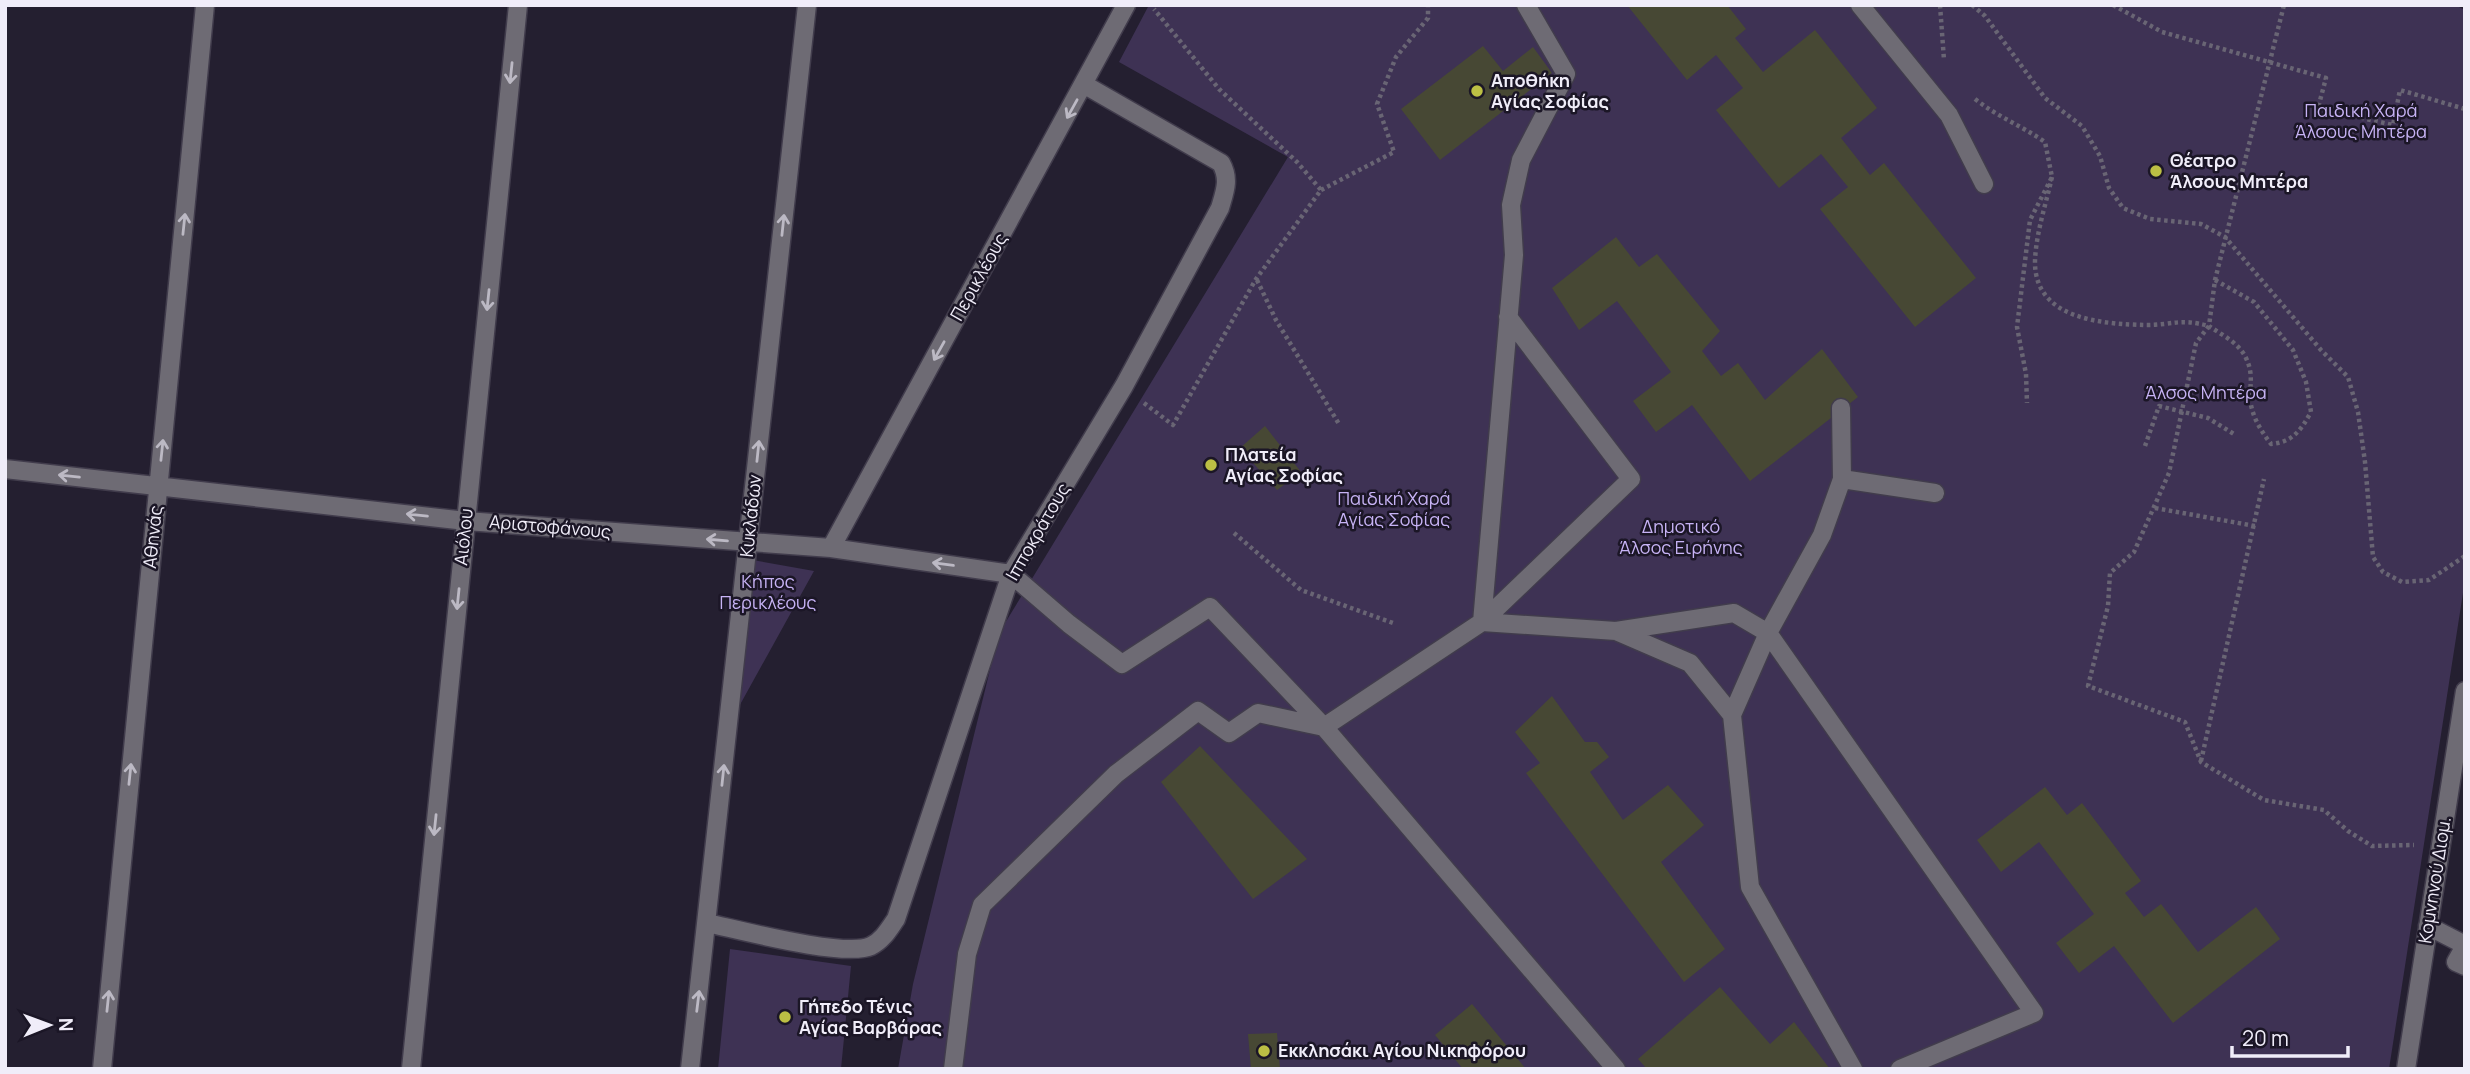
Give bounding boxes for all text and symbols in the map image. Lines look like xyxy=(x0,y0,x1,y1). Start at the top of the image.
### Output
one-way arrow xyxy=(504,61,517,84)
place label: Αποθήκη Αγίας Σοφίας xyxy=(1491,68,1609,113)
marker: Αποθήκη Αγίας Σοφίας xyxy=(1469,83,1485,99)
one-way arrow xyxy=(1065,98,1078,119)
park label: Παιδική Χαρά Άλσους Μητέρα xyxy=(2295,98,2427,143)
place label: Θέατρο Άλσους Μητέρα xyxy=(2170,148,2308,193)
marker: Θέατρο Άλσους Μητέρα xyxy=(2148,163,2164,179)
one-way arrow xyxy=(178,213,191,236)
one-way arrow xyxy=(777,214,790,237)
street label: Περικλέους xyxy=(944,228,1012,325)
one-way arrow xyxy=(481,288,494,310)
one-way arrow xyxy=(931,341,945,361)
park label: Άλσος Μητέρα xyxy=(2145,380,2267,404)
one-way arrow xyxy=(155,440,168,462)
one-way arrow xyxy=(752,440,765,463)
place label: Πλατεία Αγίας Σοφίας xyxy=(1225,442,1343,487)
marker: Πλατεία Αγίας Σοφίας xyxy=(1203,457,1219,473)
one-way arrow xyxy=(58,470,81,483)
street label: Κυκλάδων xyxy=(734,473,766,558)
street label: Ιπποκράτους xyxy=(1000,478,1075,585)
park label: Παιδική Χαρά Αγίας Σοφίας xyxy=(1338,486,1450,531)
street label: Αθηνάς xyxy=(137,504,167,570)
street label: Αιόλου xyxy=(448,507,478,567)
one-way arrow xyxy=(406,508,429,521)
street label: Αριστοφάνους xyxy=(488,509,612,543)
park label: Δημοτικό Άλσος Ειρήνης xyxy=(1619,514,1743,559)
one-way arrow xyxy=(706,533,729,546)
one-way arrow xyxy=(932,557,955,570)
park label: Κήπος Περικλέους xyxy=(720,569,816,614)
one-way arrow xyxy=(451,587,464,610)
one-way arrow xyxy=(124,764,137,786)
one-way arrow xyxy=(717,764,730,787)
one-way arrow xyxy=(429,814,442,836)
street label: Κομνηνού Διομ. xyxy=(2412,815,2456,945)
north arrow xyxy=(14,990,84,1060)
one-way arrow xyxy=(102,990,115,1013)
one-way arrow xyxy=(691,990,704,1013)
place label: Γήπεδο Τένις Αγίας Βαρβάρας xyxy=(799,994,942,1039)
marker: Γήπεδο Τένις Αγίας Βαρβάρας xyxy=(777,1009,793,1025)
scale bar xyxy=(2232,1014,2348,1058)
text: N xyxy=(53,1018,79,1032)
text: 20 m xyxy=(2242,1024,2289,1052)
place label: Εκκλησάκι Αγίου Νικηφόρου xyxy=(1278,1038,1526,1062)
marker: Εκκλησάκι Αγίου Νικηφόρου xyxy=(1256,1043,1272,1059)

